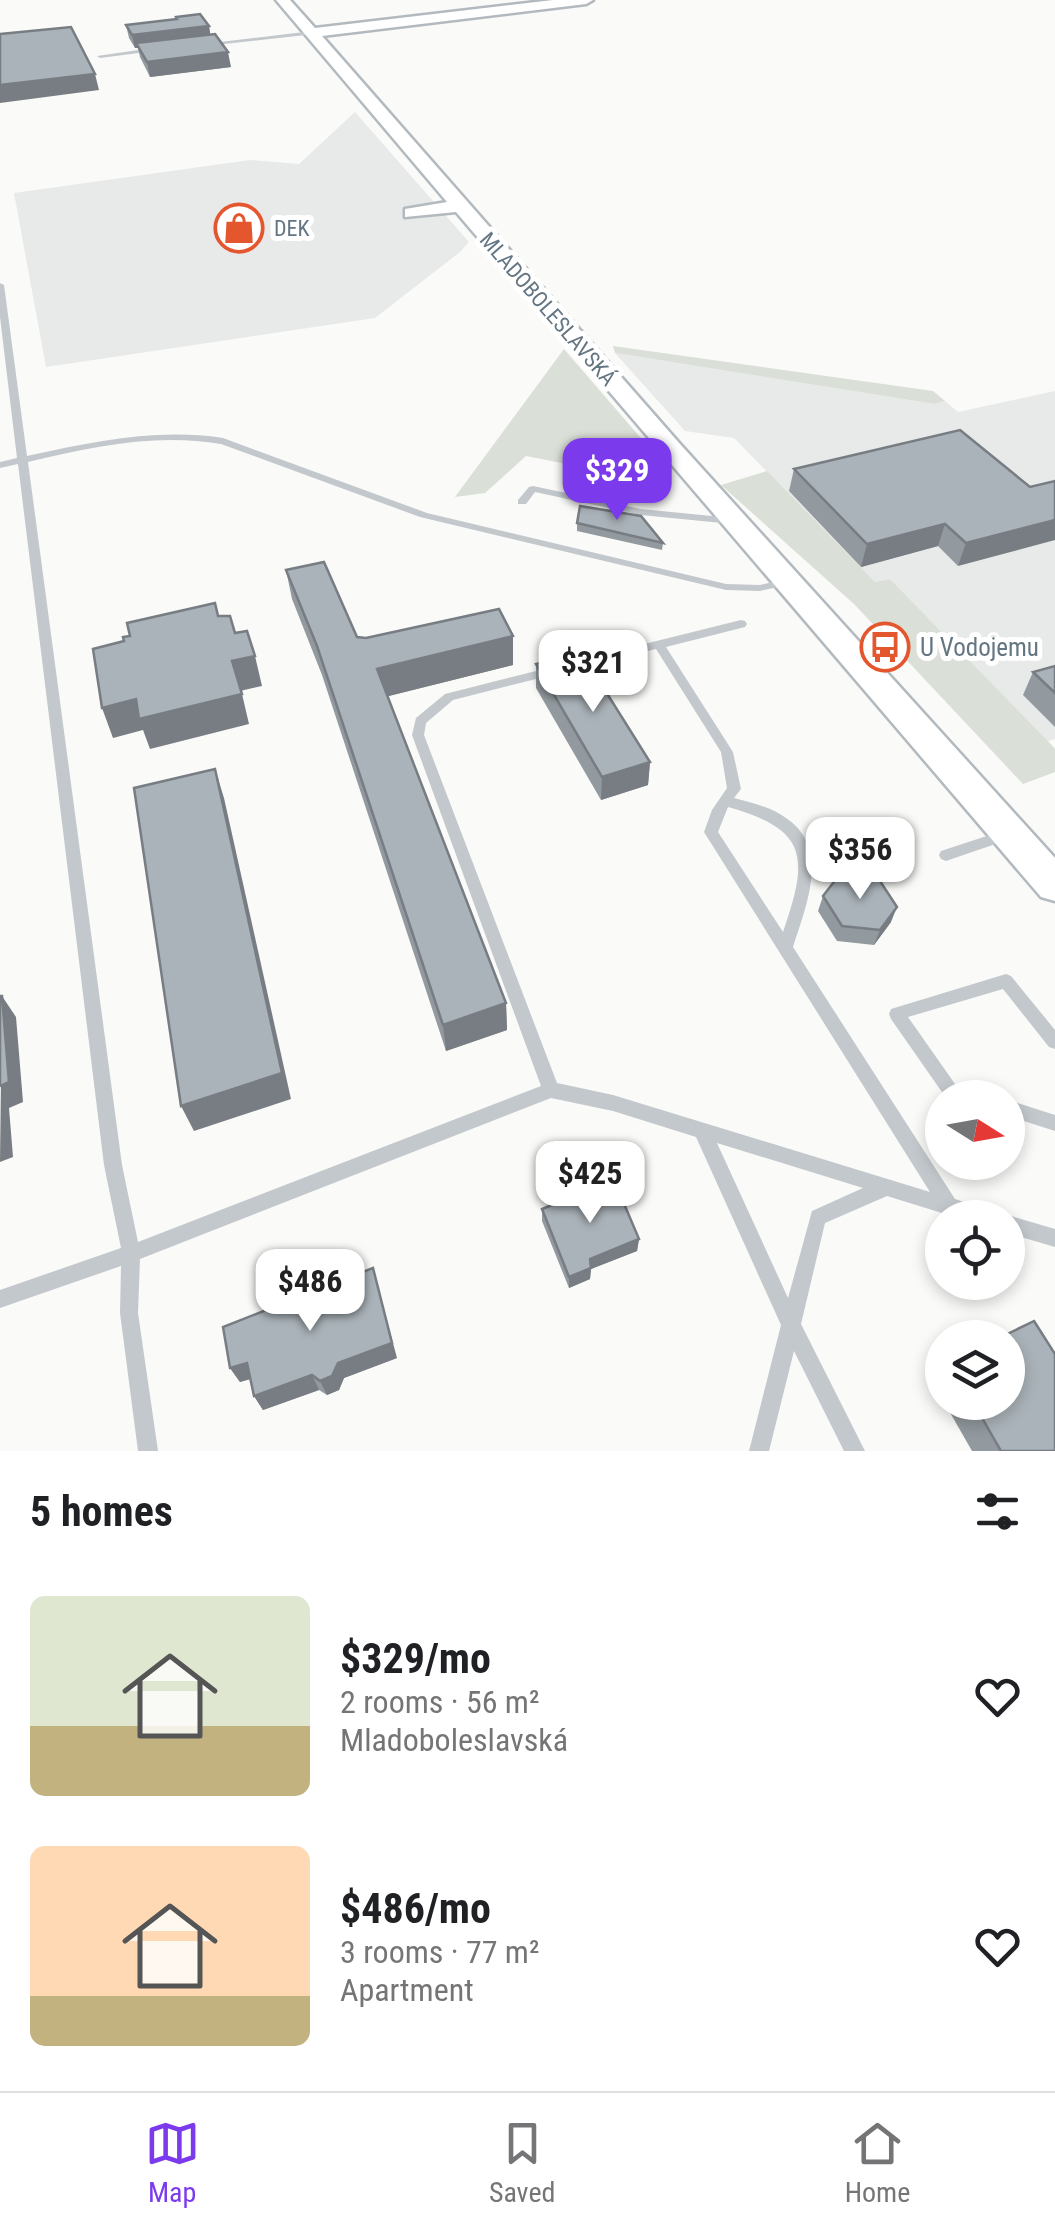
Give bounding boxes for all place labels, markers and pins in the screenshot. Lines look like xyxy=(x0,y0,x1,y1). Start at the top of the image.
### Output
shop icon: DEK xyxy=(213,202,265,254)
place label: DEK xyxy=(274,216,310,241)
pin: $329 xyxy=(558,438,676,523)
bus stop icon: U Vodojemu xyxy=(859,621,911,673)
pin: $321 xyxy=(534,630,652,715)
place label: U Vodojemu xyxy=(920,633,1039,662)
pin: $356 xyxy=(801,817,919,902)
pin: $425 xyxy=(531,1141,649,1226)
pin: $486 xyxy=(251,1249,369,1334)

